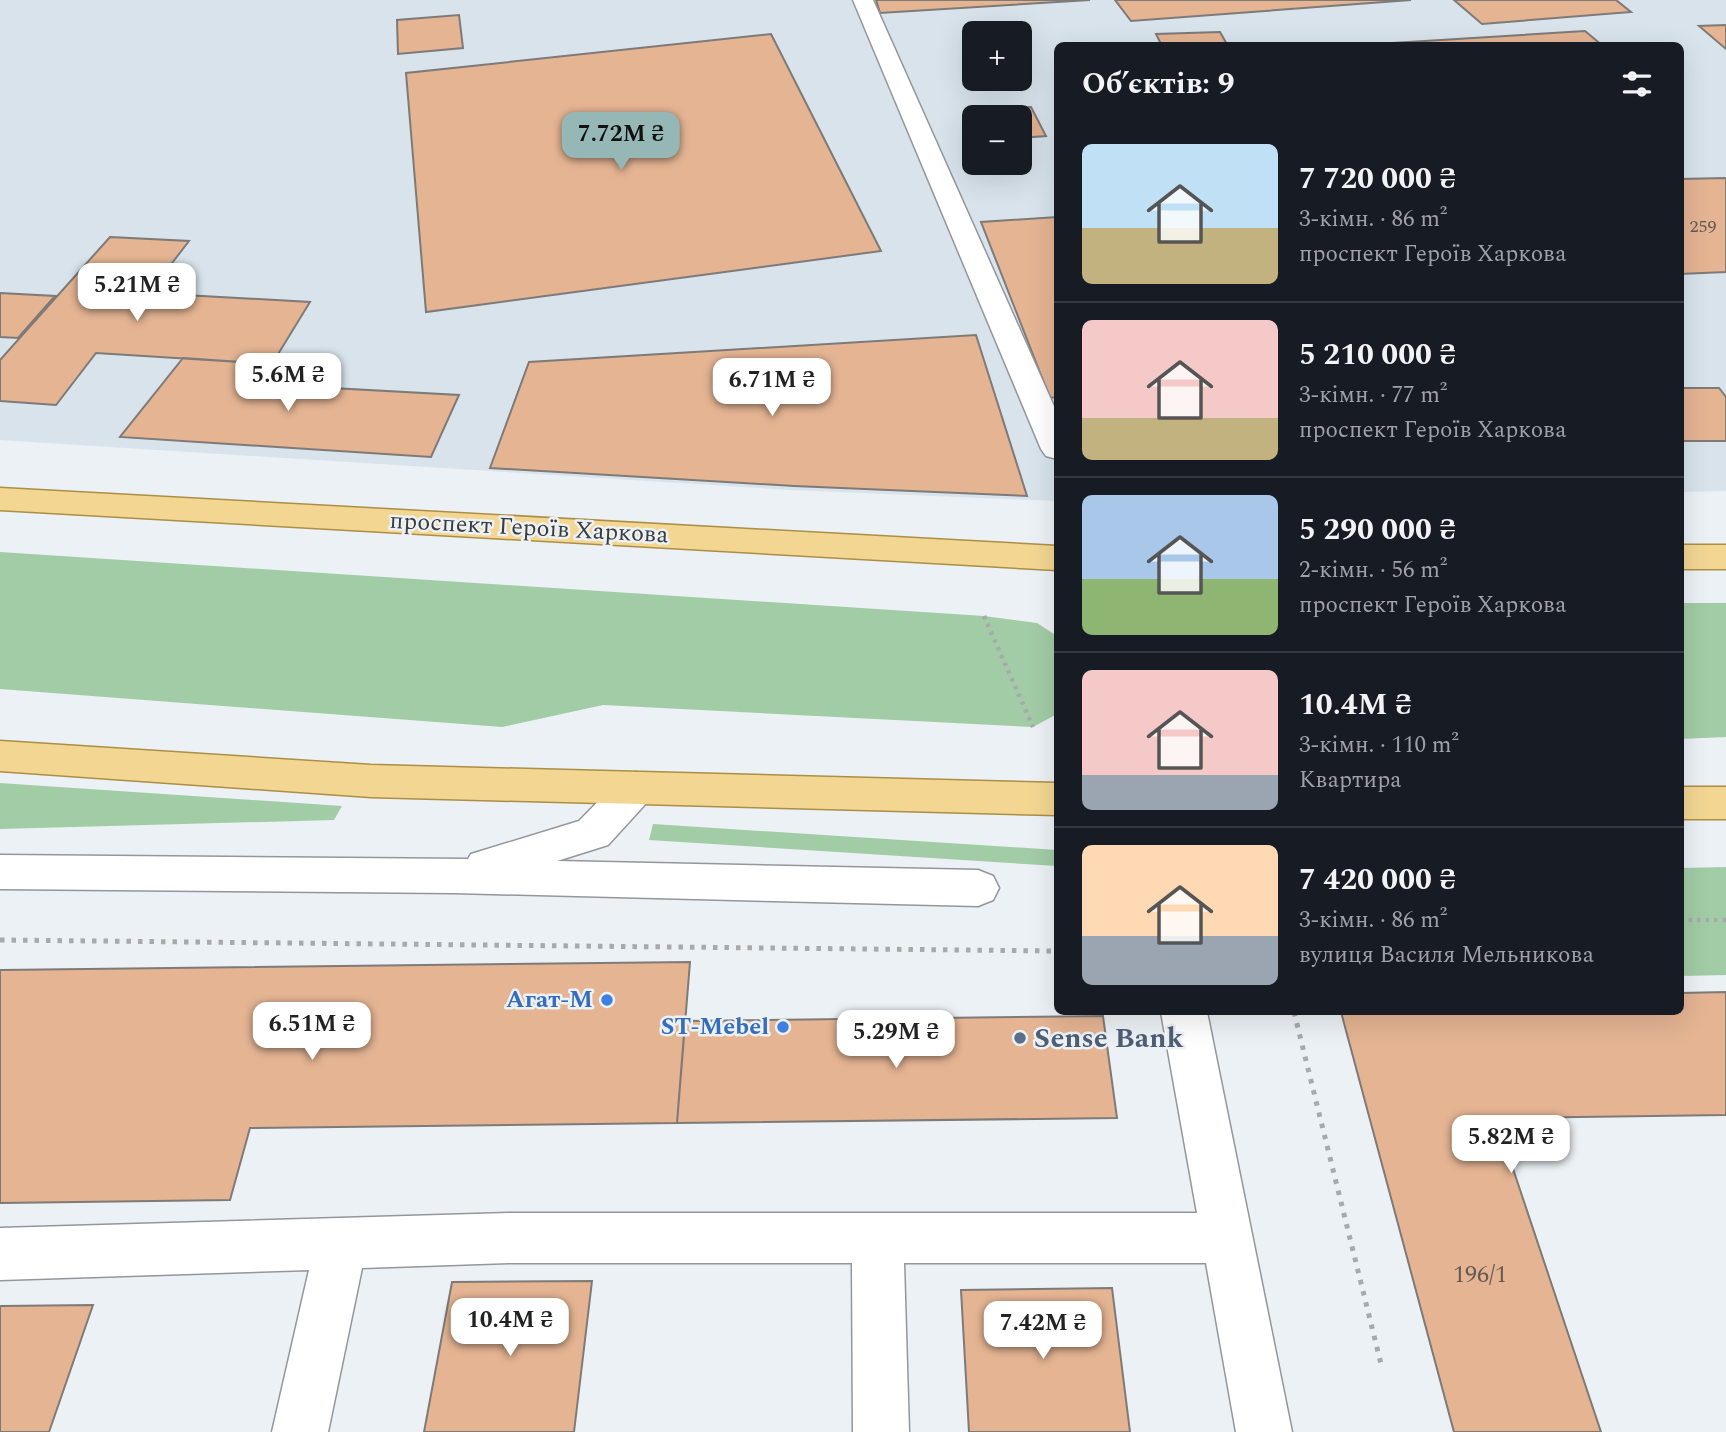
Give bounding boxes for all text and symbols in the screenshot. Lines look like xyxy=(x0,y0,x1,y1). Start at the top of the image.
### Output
map controls xyxy=(962,21,1032,175)
button: + xyxy=(962,21,1032,91)
text: Об’єктів: 9 xyxy=(1082,61,1234,107)
icon: filters xyxy=(1618,65,1656,103)
button: − xyxy=(962,105,1032,175)
pin: 7.72M ₴ xyxy=(556,113,686,172)
text: 7.72M ₴ xyxy=(578,117,664,152)
text: 7 720 000 ₴ xyxy=(1299,156,1456,202)
icon: home xyxy=(1138,172,1222,256)
text: 3-кімн. · 86 m² xyxy=(1299,202,1447,237)
house number: 259 xyxy=(1690,213,1717,240)
text: проспект Героїв Харкова xyxy=(1299,237,1567,272)
pin: 5.21M ₴ xyxy=(72,264,202,323)
text: 5.21M ₴ xyxy=(94,268,180,303)
text: 5 210 000 ₴ xyxy=(1299,332,1456,378)
icon: home xyxy=(1138,348,1222,432)
pin: 5.6M ₴ xyxy=(231,354,345,413)
text: 5.6M ₴ xyxy=(251,358,325,393)
pin: 6.71M ₴ xyxy=(707,358,837,418)
text: 6.71M ₴ xyxy=(729,363,815,398)
text: 3-кімн. · 77 m² xyxy=(1299,378,1447,413)
text: проспект Героїв Харкова xyxy=(1299,413,1567,448)
street label: проспект Героїв Харкова xyxy=(389,503,670,553)
text: 5 290 000 ₴ xyxy=(1299,507,1456,553)
icon: home xyxy=(1138,523,1222,607)
text: 2-кімн. · 56 m² xyxy=(1299,553,1447,588)
text: проспект Героїв Харкова xyxy=(1299,588,1567,623)
text: 10.4M ₴ xyxy=(1299,682,1412,728)
icon: home xyxy=(1138,698,1222,782)
text: 3-кімн. · 110 m² xyxy=(1299,728,1459,763)
text: Квартира xyxy=(1299,763,1402,798)
text: 7 420 000 ₴ xyxy=(1299,857,1456,903)
icon: home xyxy=(1138,873,1222,957)
text: 3-кімн. · 86 m² xyxy=(1299,903,1447,938)
text: вулиця Василя Мельникова xyxy=(1299,938,1594,973)
place label: Агат-М xyxy=(506,982,593,1018)
marker: Агат-М xyxy=(599,992,615,1008)
pin: 6.51M ₴ xyxy=(247,1002,377,1062)
text: 6.51M ₴ xyxy=(269,1007,355,1042)
place label: ST-Mebel xyxy=(661,1009,769,1045)
pin: 5.29M ₴ xyxy=(831,1010,961,1070)
text: 5.29M ₴ xyxy=(853,1015,939,1050)
place label: Sense Bank xyxy=(1034,1017,1184,1060)
marker: ST-Mebel xyxy=(775,1019,791,1035)
marker: Sense Bank xyxy=(1012,1030,1028,1046)
pin: 5.82M ₴ xyxy=(1446,1116,1576,1175)
text: 5.82M ₴ xyxy=(1468,1120,1554,1155)
house number: 196/1 xyxy=(1453,1257,1507,1293)
pin: 10.4M ₴ xyxy=(445,1298,575,1358)
pin: 7.42M ₴ xyxy=(978,1302,1108,1361)
text: 10.4M ₴ xyxy=(467,1303,553,1338)
text: 7.42M ₴ xyxy=(1000,1306,1086,1341)

